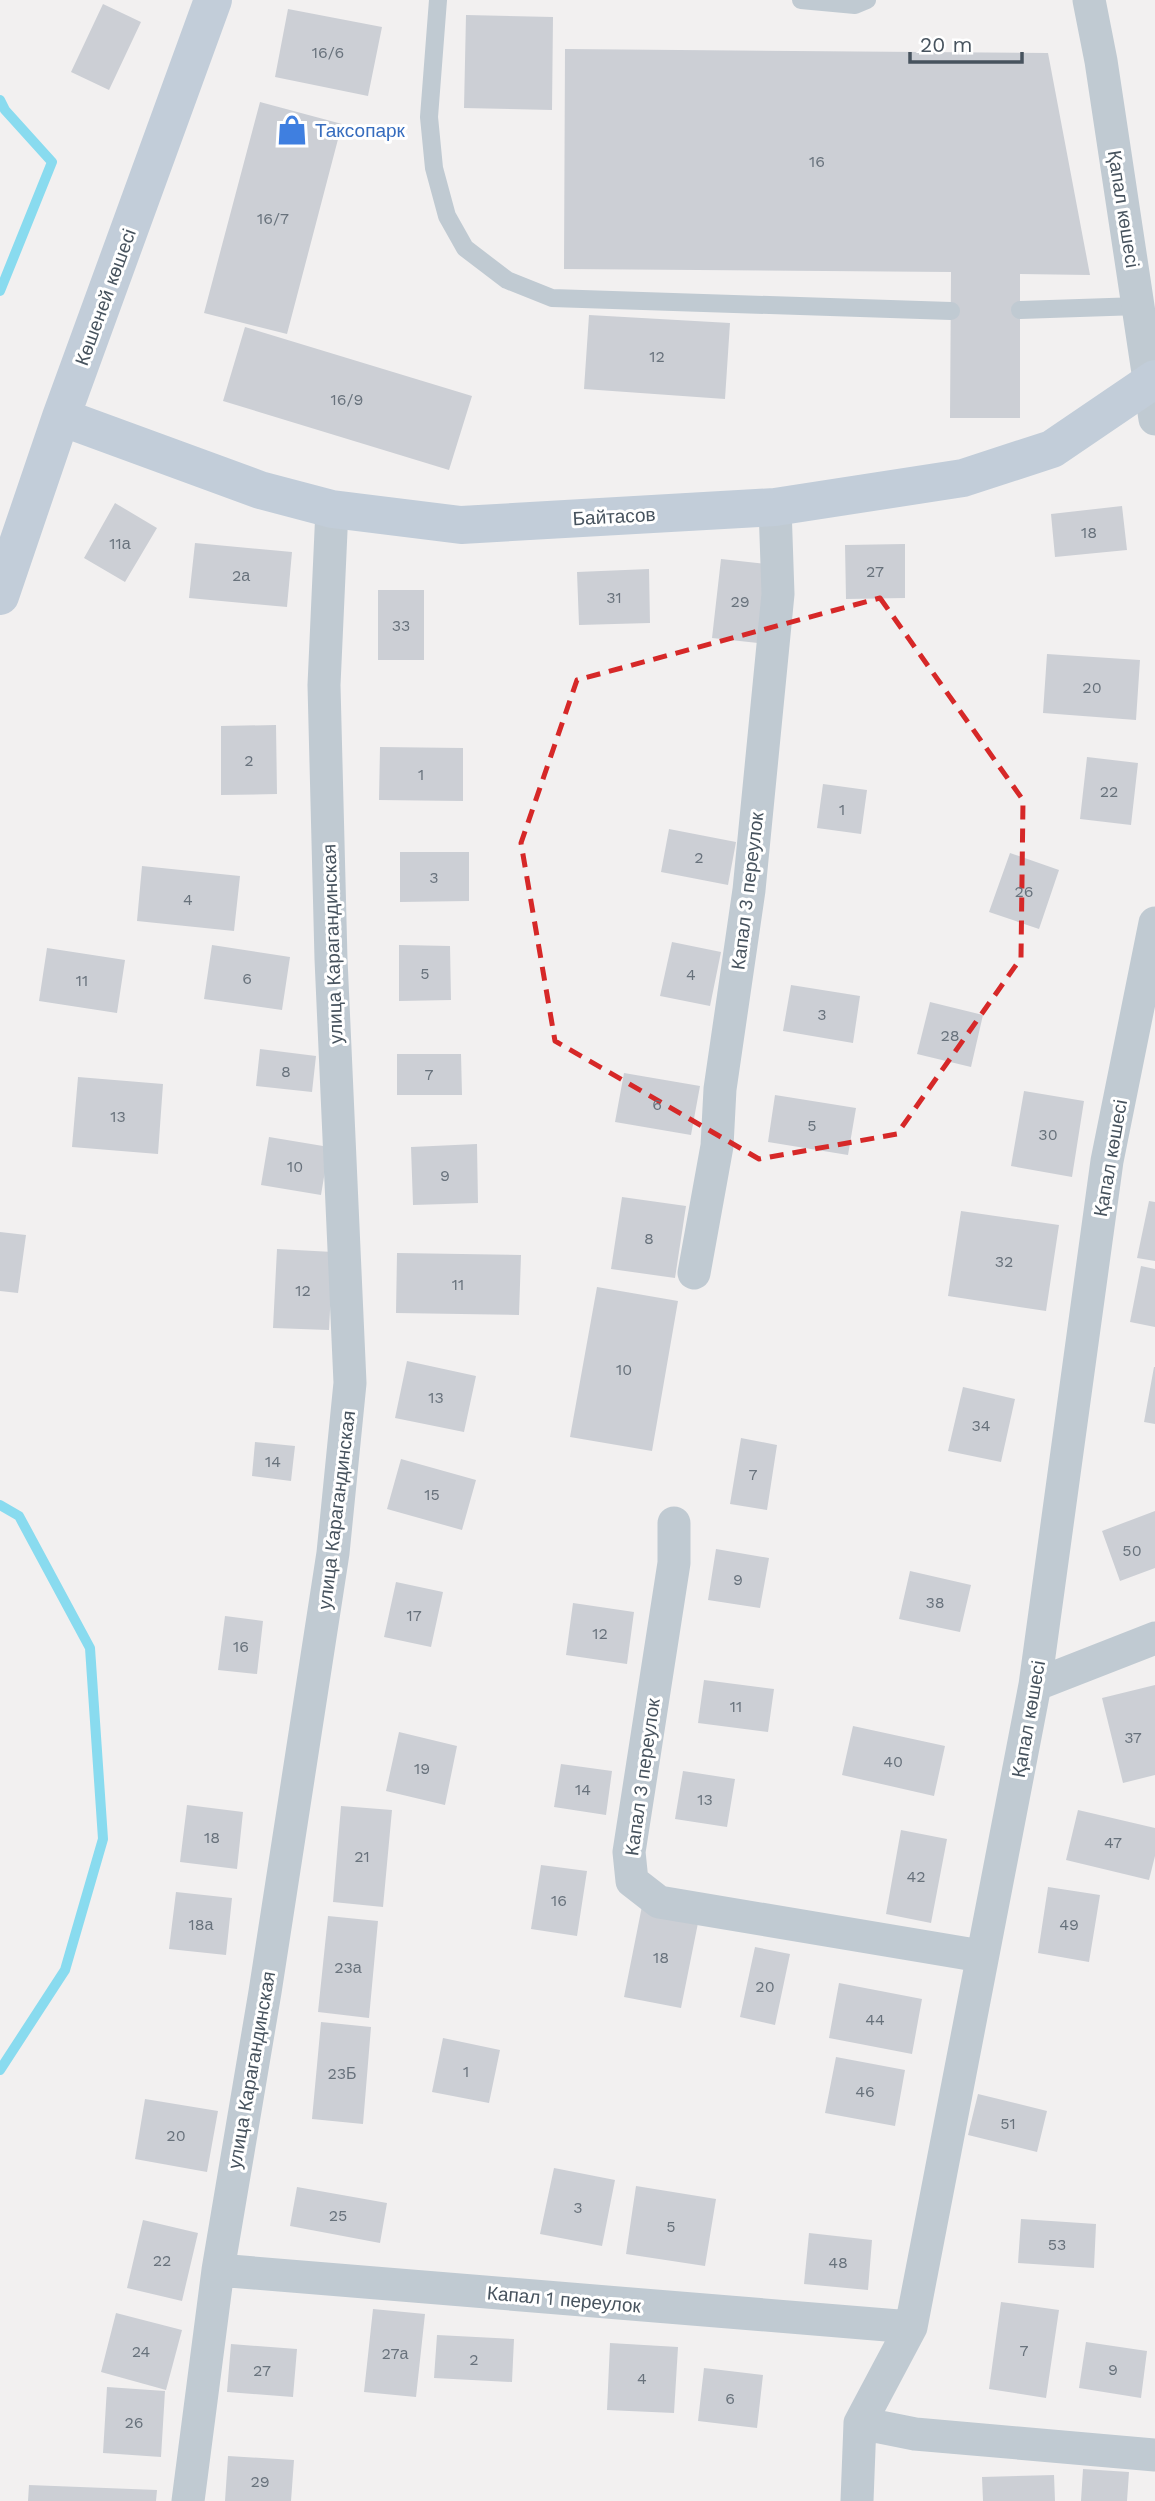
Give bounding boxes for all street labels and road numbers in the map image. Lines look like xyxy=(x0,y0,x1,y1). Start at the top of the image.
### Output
street label: Қапал көшесі xyxy=(1103,149,1144,269)
street label: Көшеней көшесі xyxy=(70,226,141,369)
street label: Байтасов xyxy=(572,503,656,530)
street label: Капал 3 переулок xyxy=(726,810,769,971)
street label: улица Карагандинская xyxy=(318,843,347,1044)
street label: Қапал көшесі xyxy=(1089,1098,1132,1218)
street label: улица Карагандинская xyxy=(313,1409,360,1611)
street label: Қапал көшесі xyxy=(1007,1659,1050,1779)
street label: Капал 3 переулок xyxy=(620,1696,665,1857)
street label: улица Карагандинская xyxy=(223,1969,280,2171)
street label: Капал 1 переулок xyxy=(486,2281,643,2318)

